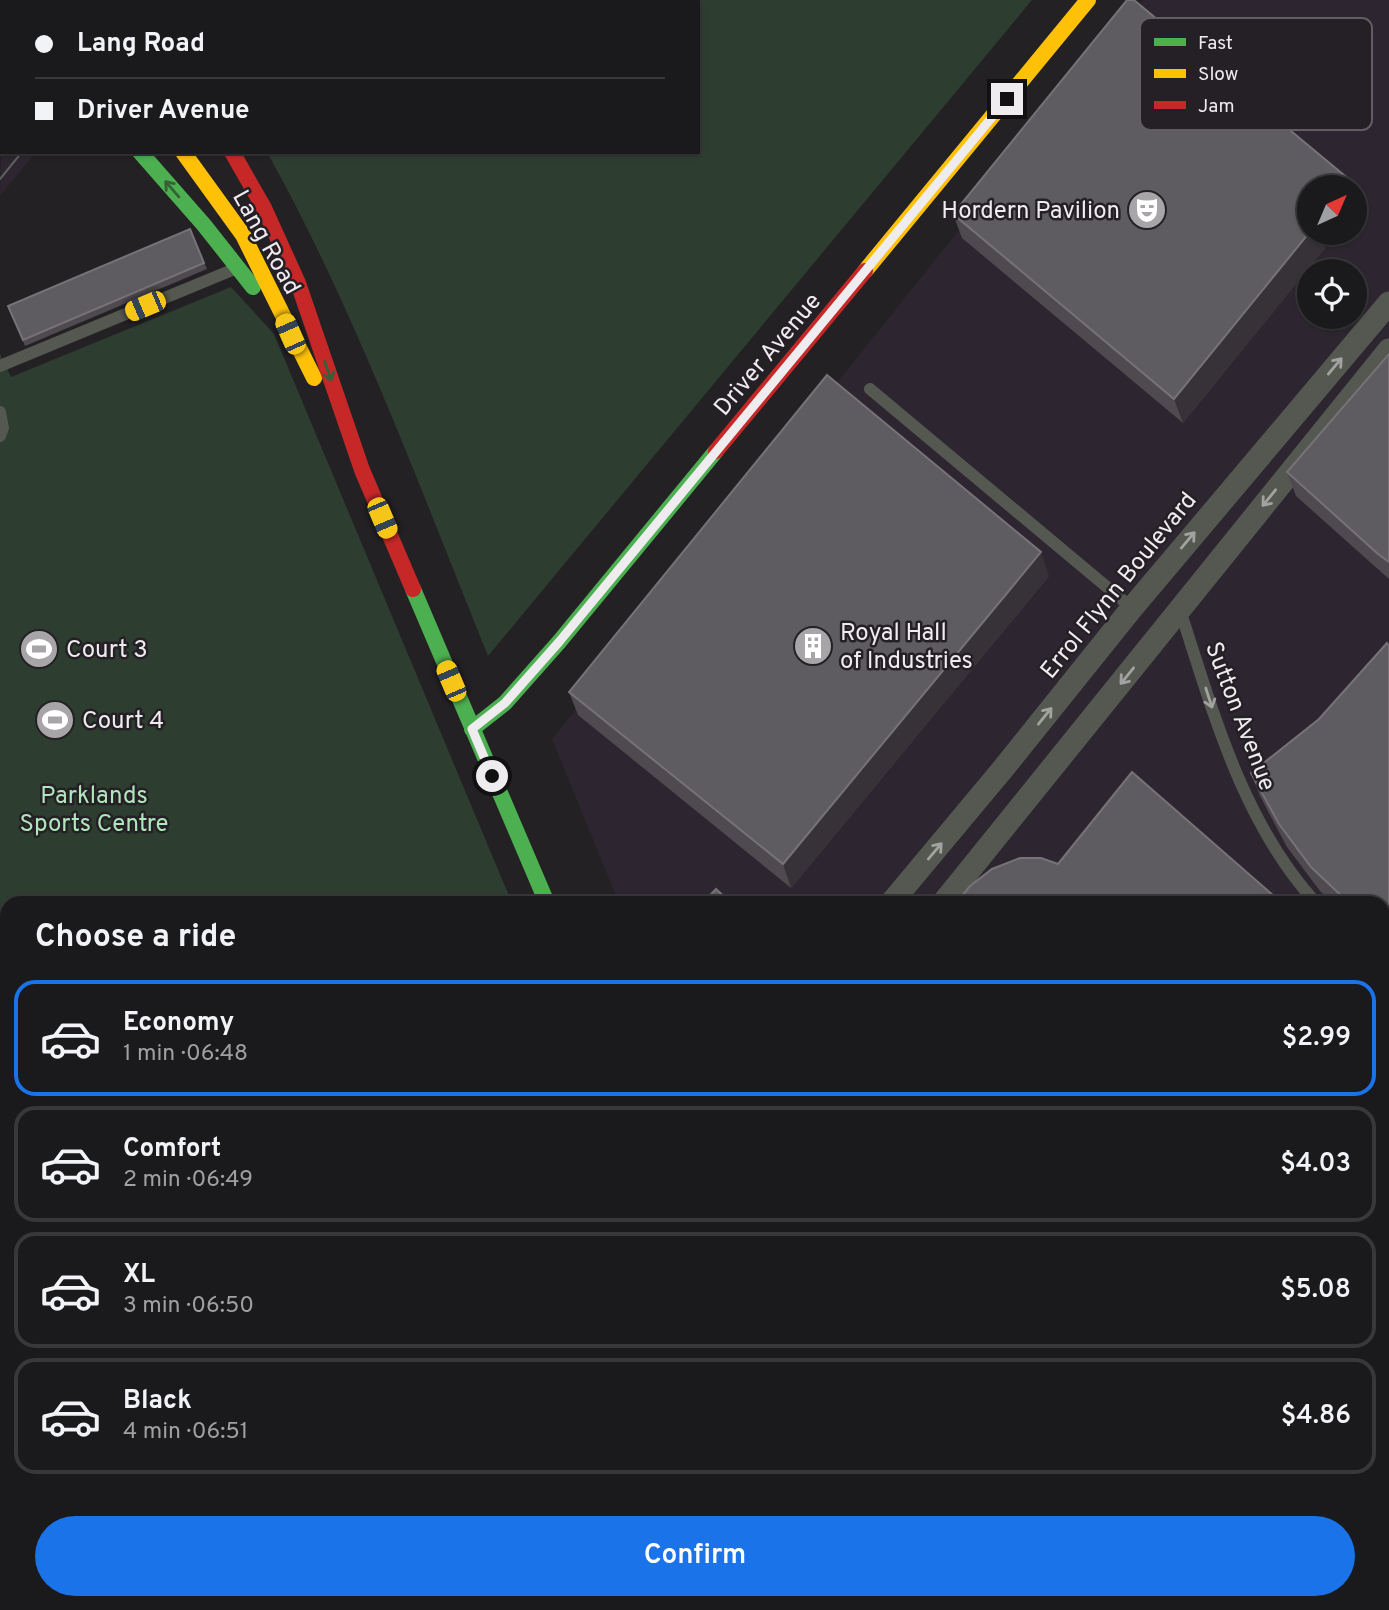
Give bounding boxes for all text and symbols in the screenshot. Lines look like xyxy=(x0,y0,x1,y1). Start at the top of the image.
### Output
legend xyxy=(1140,18,1372,130)
text: Lang Road xyxy=(77,28,205,61)
text: Fast xyxy=(1198,32,1233,56)
text: Slow xyxy=(1198,63,1238,87)
route end xyxy=(991,83,1023,115)
text: Driver Avenue xyxy=(77,95,250,128)
text: Jam xyxy=(1198,95,1235,119)
north arrow xyxy=(1297,175,1367,245)
map controls xyxy=(1297,175,1367,329)
one-way arrow xyxy=(164,180,180,198)
street label: Lang Road xyxy=(224,185,306,301)
theatre icon: Hordern Pavilion xyxy=(1126,189,1168,231)
place label: Hordern Pavilion xyxy=(941,197,1120,227)
button: locate xyxy=(1297,259,1367,329)
car xyxy=(122,288,169,324)
street label: Driver Avenue xyxy=(708,288,829,423)
car xyxy=(272,311,309,357)
one-way arrow xyxy=(1327,358,1343,376)
one-way arrow xyxy=(322,360,335,382)
street label: Errol Flynn Boulevard xyxy=(1035,487,1204,686)
one-way arrow xyxy=(1261,489,1277,507)
car xyxy=(365,495,400,541)
one-way arrow xyxy=(1180,531,1196,549)
place label: Royal Hall of Industries xyxy=(840,619,973,677)
building icon: Royal Hall of Industries xyxy=(792,625,834,667)
sports icon: Court 3 xyxy=(18,628,60,670)
place label: Court 3 xyxy=(66,636,148,666)
street label: Sutton Avenue xyxy=(1197,638,1281,795)
car xyxy=(434,658,469,704)
one-way arrow xyxy=(1119,666,1135,684)
one-way arrow xyxy=(1203,687,1216,709)
sports icon: Court 4 xyxy=(34,699,76,741)
place label: Court 4 xyxy=(82,707,164,737)
one-way arrow xyxy=(1037,708,1052,726)
route start xyxy=(476,760,508,792)
park label: Parklands Sports Centre xyxy=(20,782,168,840)
one-way arrow xyxy=(927,842,943,860)
text: Choose a ride xyxy=(35,918,236,958)
icon: car xyxy=(39,1007,102,1070)
text: Economy xyxy=(123,1007,234,1040)
text: $2.99 xyxy=(1282,1022,1351,1055)
text: 1 min · 06:48 xyxy=(123,1040,248,1069)
icon: car xyxy=(39,1133,102,1196)
text: Comfort xyxy=(123,1133,221,1166)
text: $4.03 xyxy=(1280,1148,1351,1181)
text: 2 min · 06:49 xyxy=(123,1166,253,1195)
icon: car xyxy=(39,1259,102,1322)
text: XL xyxy=(123,1259,155,1292)
text: $5.08 xyxy=(1280,1274,1351,1307)
text: 3 min · 06:50 xyxy=(123,1292,254,1321)
icon: car xyxy=(39,1385,102,1448)
text: Black xyxy=(123,1385,192,1418)
text: $4.86 xyxy=(1281,1400,1351,1433)
text: 4 min · 06:51 xyxy=(123,1418,248,1447)
button: Confirm xyxy=(35,1516,1355,1596)

